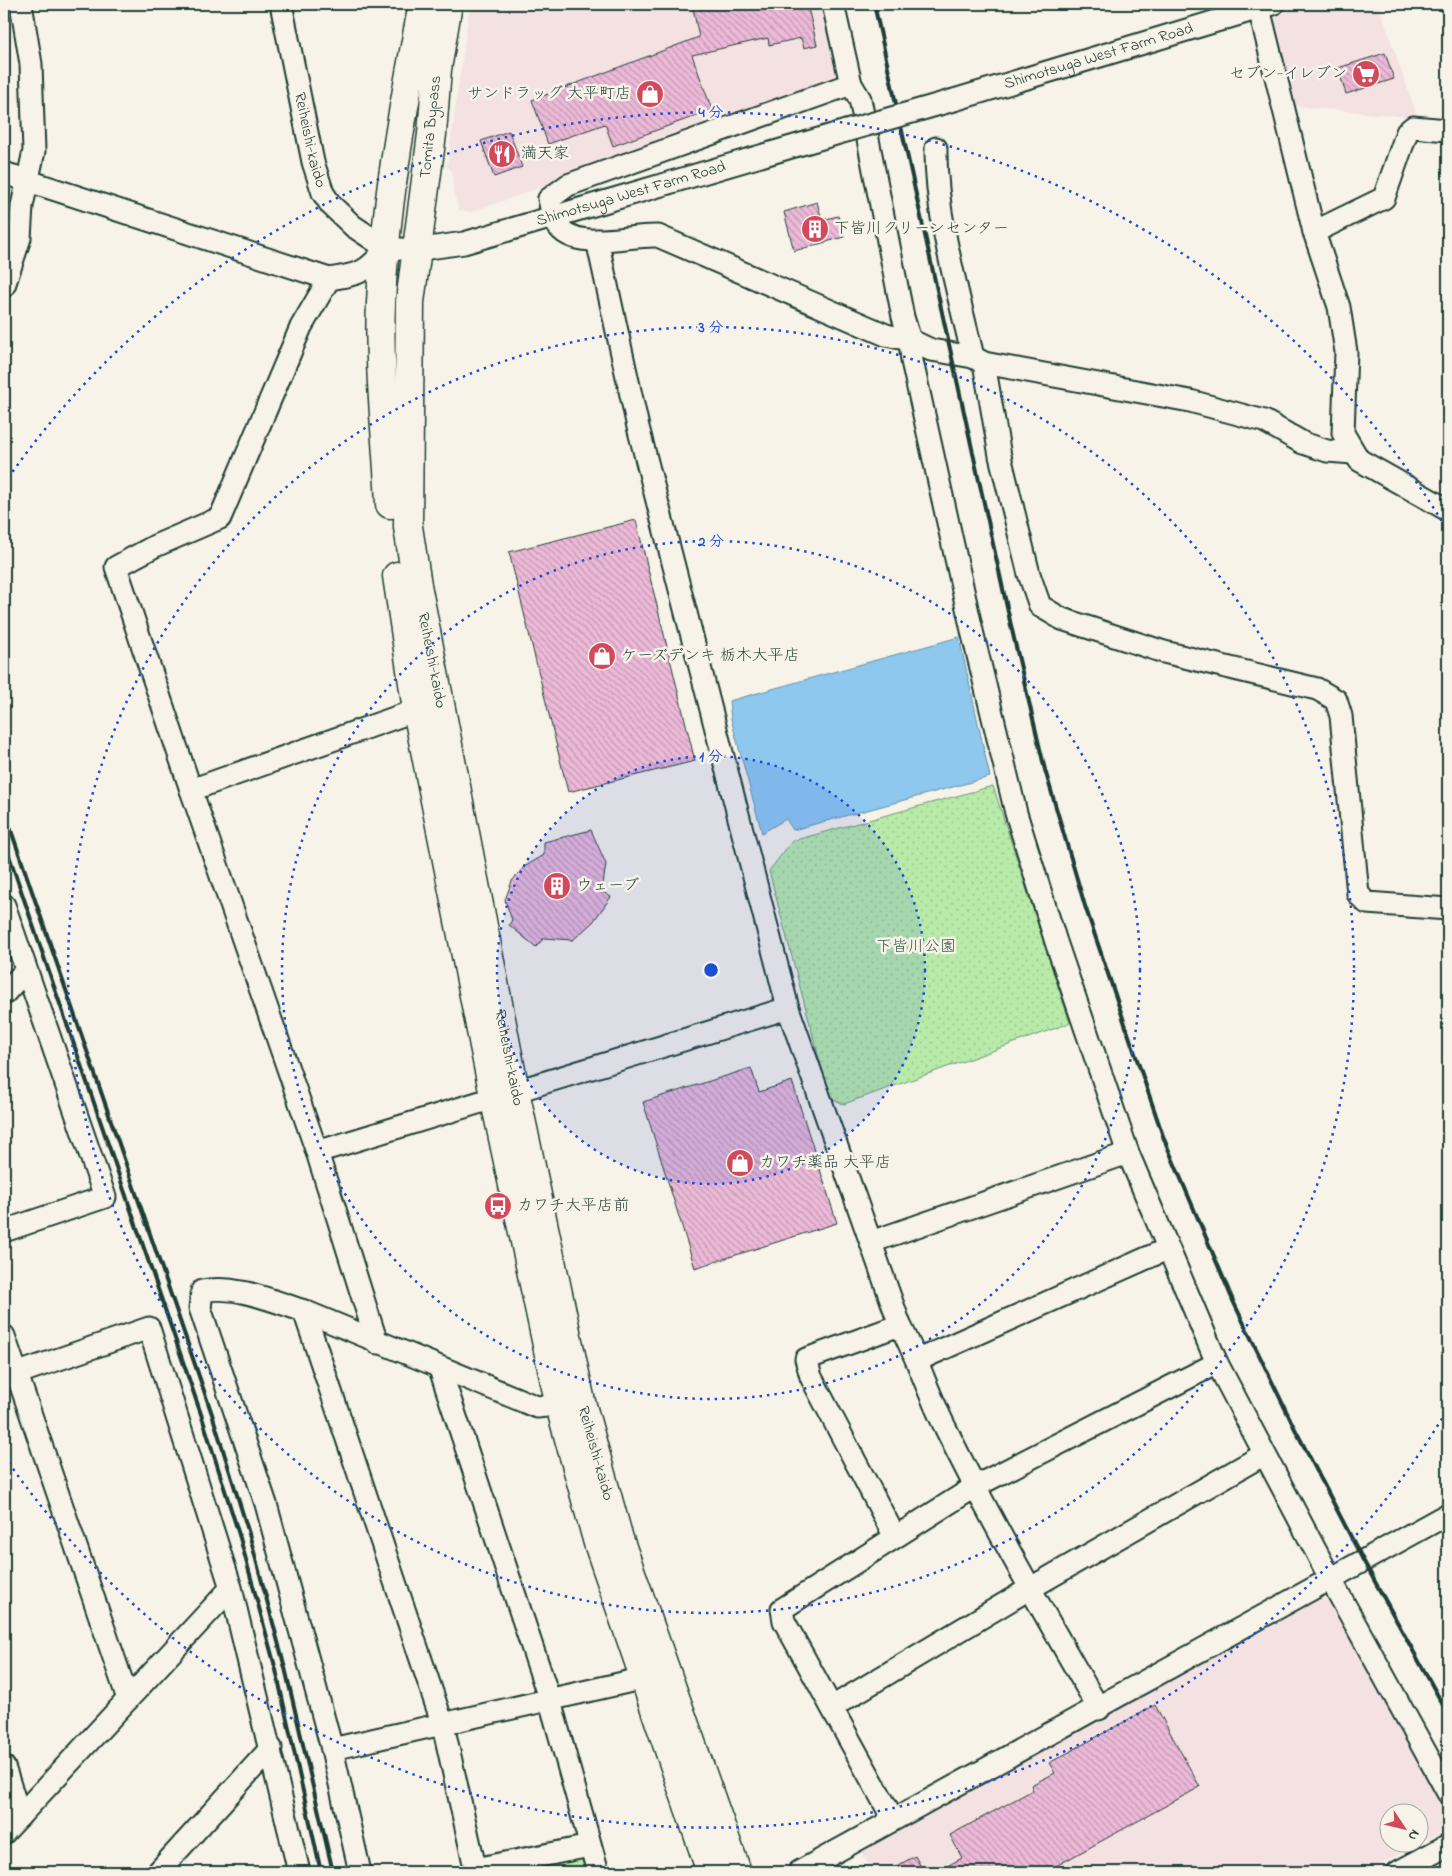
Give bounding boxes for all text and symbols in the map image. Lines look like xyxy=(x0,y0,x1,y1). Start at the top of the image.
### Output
street label: Shimotsuga West Farm Road xyxy=(1001,17,1196,96)
supermarket icon: セブン-イレブン xyxy=(1351,59,1381,89)
place label: セブン-イレブン xyxy=(1229,62,1347,86)
street label: Tomita Bypass xyxy=(414,74,448,180)
shop icon: サンドラッグ 大平町店 xyxy=(635,79,665,109)
place label: サンドラッグ 大平町店 xyxy=(467,82,631,106)
street label: Reiheishi-kaido xyxy=(287,90,333,191)
text: 4 分 xyxy=(698,102,723,124)
restaurant icon: 満天家 xyxy=(487,139,517,169)
place label: 満天家 xyxy=(521,142,569,166)
street label: Shimotsuga West Farm Road xyxy=(533,155,729,233)
building icon: 下皆川クリーンセンター xyxy=(800,214,830,244)
place label: 下皆川クリーンセンター xyxy=(834,217,1009,241)
text: 3 分 xyxy=(698,317,723,339)
text: 2 分 xyxy=(697,531,724,553)
street label: Reiheishi-kaido xyxy=(411,610,453,710)
shop icon: ケーズデンキ 栃木大平店 xyxy=(587,641,617,671)
place label: ケーズデンキ 栃木大平店 xyxy=(621,644,800,668)
text: 1 分 xyxy=(699,746,723,768)
building icon: ウェーブ xyxy=(542,871,572,901)
place label: ウェーブ xyxy=(576,874,639,898)
park label: 下皆川公園 xyxy=(876,935,956,959)
centre of rings xyxy=(702,961,720,979)
street label: Reiheishi-kaido xyxy=(488,1008,530,1108)
shop icon: カワチ薬品 大平店 xyxy=(725,1148,755,1178)
place label: カワチ薬品 大平店 xyxy=(759,1151,891,1175)
bus stop icon: カワチ大平店前 xyxy=(483,1191,513,1221)
place label: カワチ大平店前 xyxy=(517,1194,629,1218)
street label: Reiheishi-kaido xyxy=(571,1403,620,1503)
north arrow xyxy=(1380,1804,1430,1854)
text: N xyxy=(1402,1825,1425,1844)

